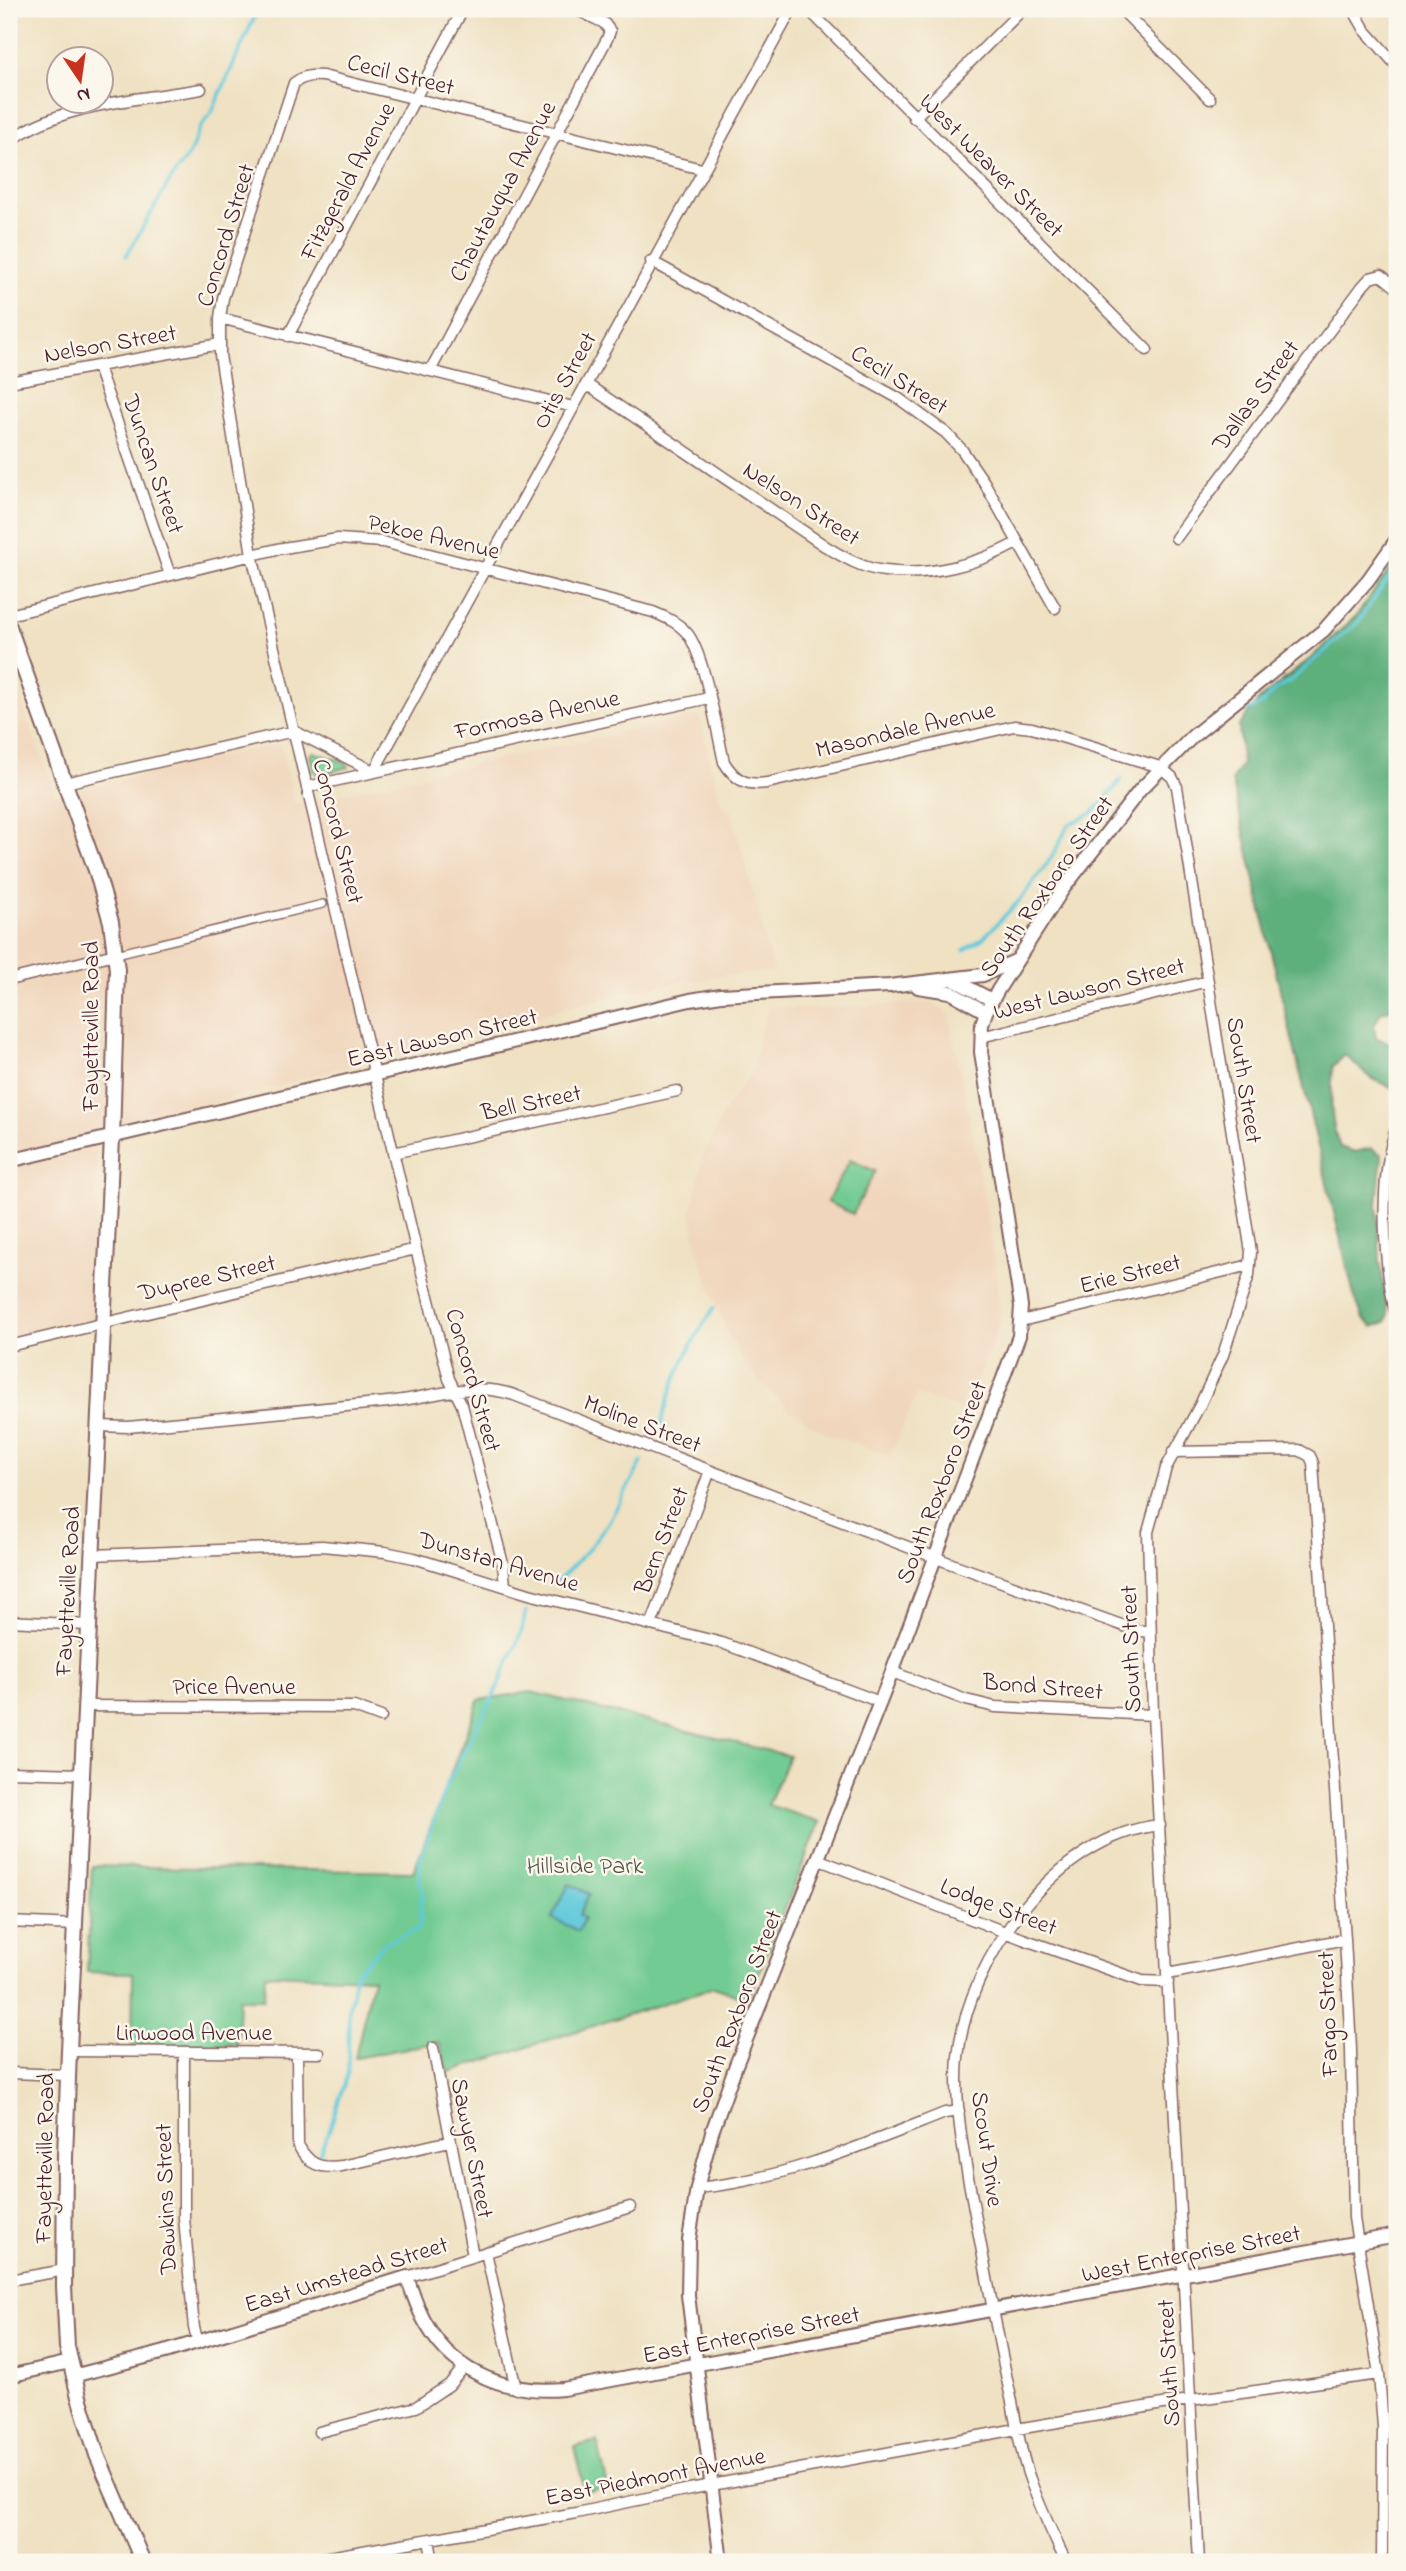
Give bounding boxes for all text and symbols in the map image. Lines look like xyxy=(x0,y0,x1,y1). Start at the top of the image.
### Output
north arrow xyxy=(46,46,116,116)
street label: Cecil Street xyxy=(343,46,458,107)
text: N xyxy=(74,80,93,109)
street label: West Weaver Street xyxy=(910,86,1071,247)
street label: Chautauqua Avenue xyxy=(442,95,567,289)
street label: Fitzgerald Avenue xyxy=(292,96,406,269)
street label: Concord Street xyxy=(189,160,266,312)
street label: Nelson Street xyxy=(41,317,179,374)
street label: Otis Street xyxy=(525,326,607,436)
street label: Dallas Street xyxy=(1204,333,1309,460)
street label: Cecil Street xyxy=(843,337,954,425)
street label: Duncan Street xyxy=(111,390,192,539)
street label: Nelson Street xyxy=(735,454,866,556)
street label: Pekoe Avenue xyxy=(364,506,503,571)
street label: Formosa Avenue xyxy=(451,682,623,751)
street label: Masondale Avenue xyxy=(812,694,999,769)
street label: Concord Street xyxy=(302,756,371,908)
street label: South Roxboro Street xyxy=(972,789,1124,986)
street label: Fayetteville Road xyxy=(75,940,111,1112)
street label: West Lawson Street xyxy=(990,950,1189,1031)
street label: East Lawson Street xyxy=(344,1001,541,1078)
street label: South Street xyxy=(1215,1015,1270,1146)
street label: Bell Street xyxy=(477,1077,585,1132)
street label: Erie Street xyxy=(1076,1246,1185,1305)
street label: Dupree Street xyxy=(135,1247,280,1312)
street label: Concord Street xyxy=(434,1305,509,1457)
street label: South Roxboro Street xyxy=(888,1376,998,1590)
street label: Moline Street xyxy=(578,1387,706,1464)
street label: Bern Street xyxy=(626,1482,700,1601)
street label: Fayetteville Road xyxy=(48,1505,92,1678)
street label: Dunstan Avenue xyxy=(413,1523,583,1603)
street label: South Street xyxy=(1113,1585,1152,1713)
street label: Bond Street xyxy=(980,1666,1104,1711)
street label: Price Avenue xyxy=(172,1671,296,1706)
park label: Hillside Park xyxy=(527,1850,644,1885)
street label: Lodge Street xyxy=(934,1870,1062,1947)
street label: South Roxboro Street xyxy=(683,1905,793,2119)
street label: Fargo Street xyxy=(1310,1950,1349,2078)
street label: Linwood Avenue xyxy=(116,2017,273,2052)
street label: Fayetteville Road xyxy=(28,2072,66,2244)
street label: Sawyer Street xyxy=(439,2075,501,2222)
street label: Scout Drive xyxy=(960,2089,1011,2210)
street label: Dawkins Street xyxy=(147,2123,188,2276)
street label: West Enterprise Street xyxy=(1079,2217,1304,2294)
street label: East Umstead Street xyxy=(240,2229,453,2324)
street label: East Enterprise Street xyxy=(640,2298,863,2375)
street label: South Street xyxy=(1150,2298,1191,2427)
street label: East Piedmont Avenue xyxy=(542,2440,769,2517)

